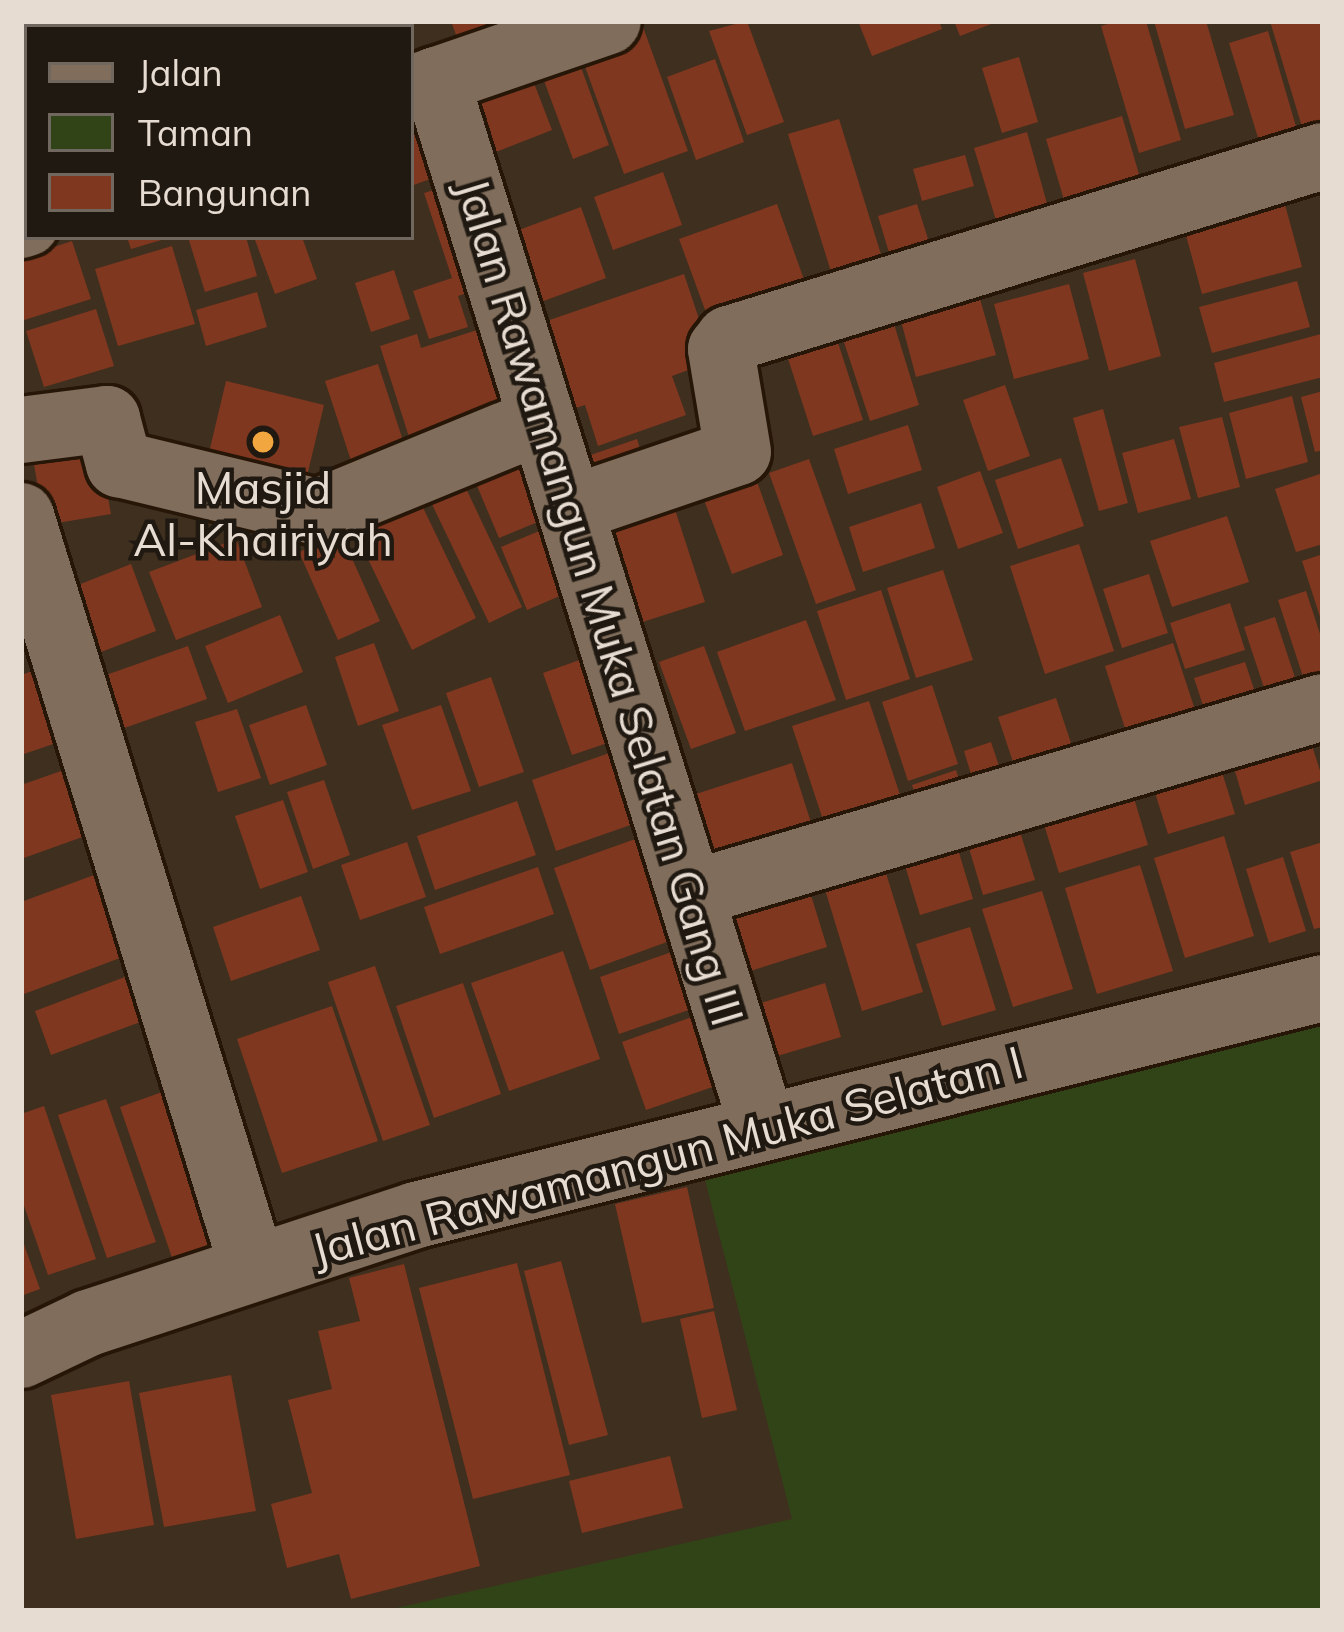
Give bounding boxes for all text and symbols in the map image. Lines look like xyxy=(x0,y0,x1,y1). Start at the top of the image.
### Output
legend xyxy=(24,24,414,240)
text: Jalan xyxy=(138,50,223,95)
text: Taman xyxy=(138,110,253,155)
text: Bangunan xyxy=(138,170,311,215)
street label: Jalan Rawamangun Muka Selatan Gang III xyxy=(445,172,755,1032)
marker: Masjid Al-Khairiyah xyxy=(250,429,276,455)
place label: Masjid Al-Khairiyah xyxy=(133,461,393,567)
street label: Jalan Rawamangun Muka Selatan I xyxy=(305,1035,1029,1277)

